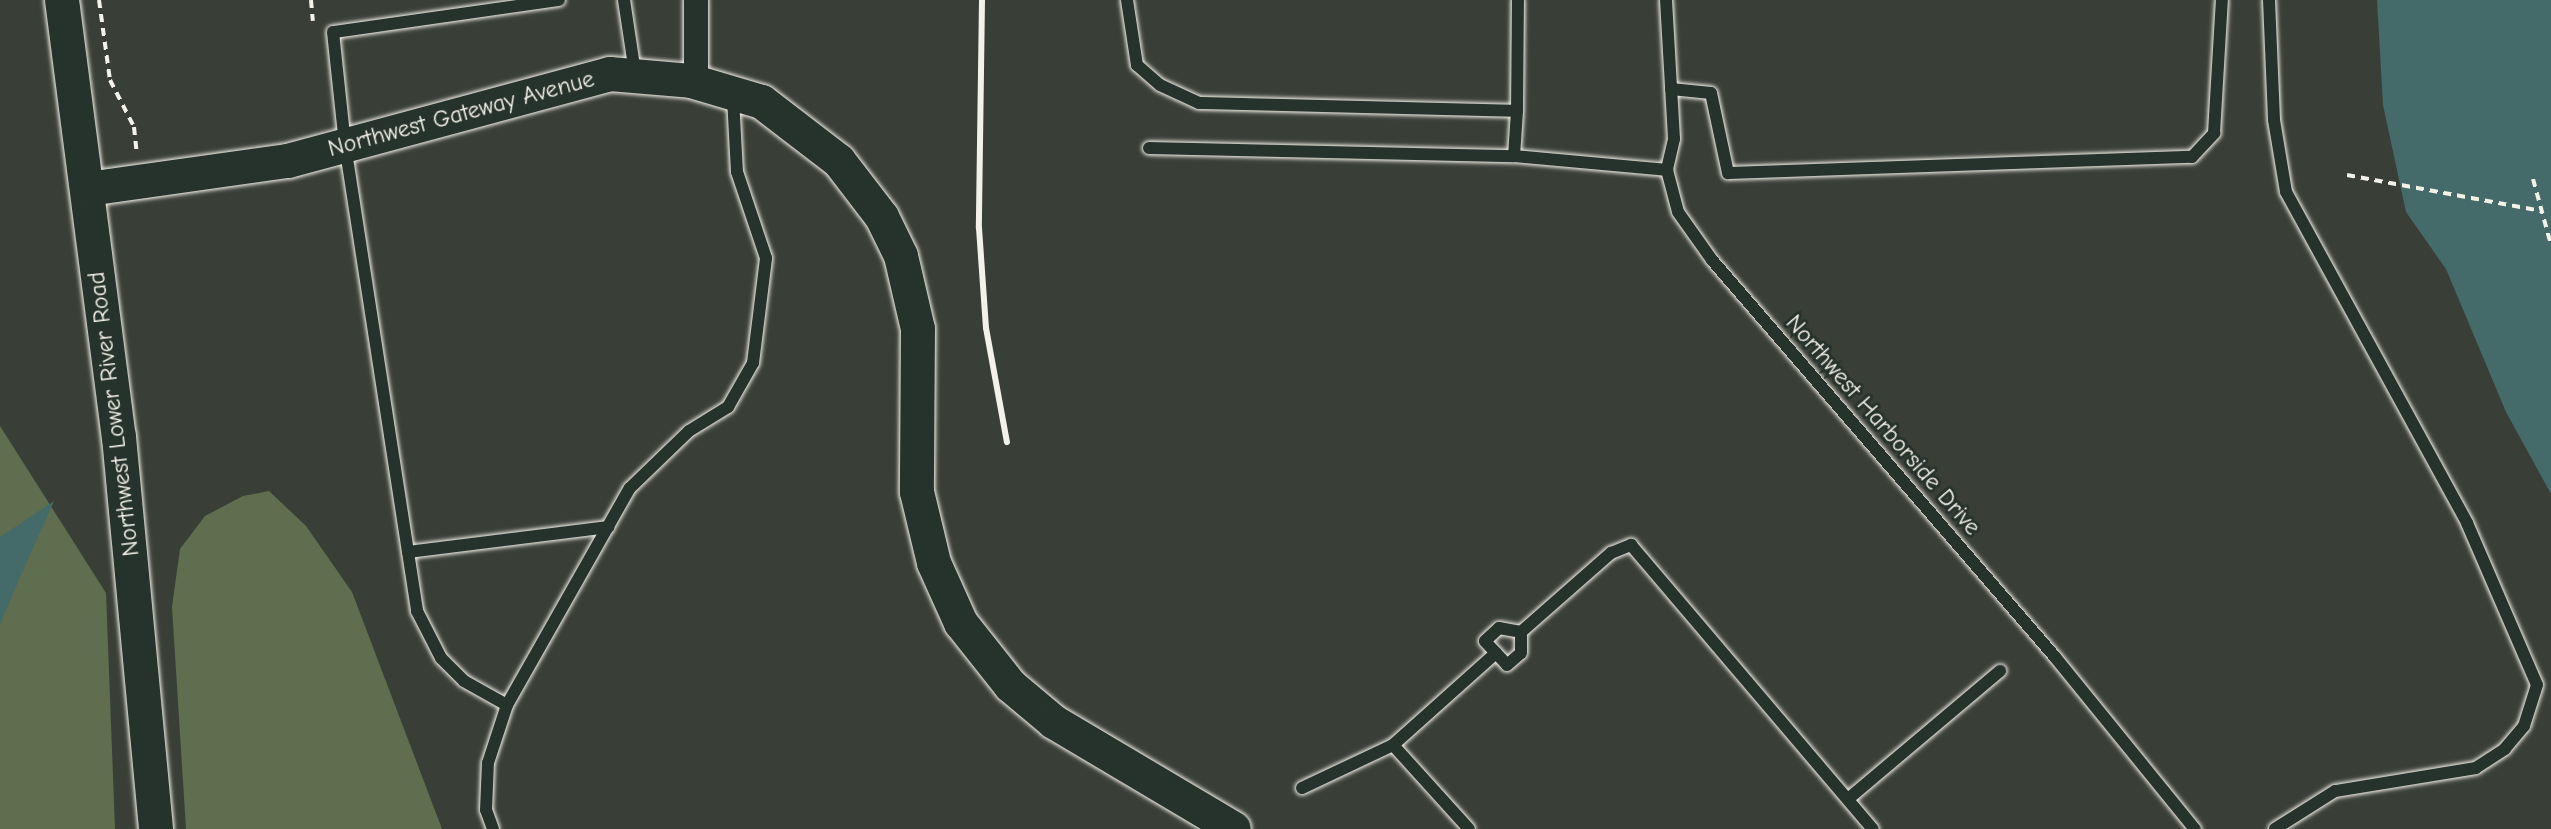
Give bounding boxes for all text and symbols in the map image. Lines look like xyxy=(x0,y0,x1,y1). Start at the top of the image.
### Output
street label: Northwest Gateway Avenue xyxy=(325,65,597,163)
street label: Northwest Lower River Road xyxy=(82,270,146,558)
street label: Northwest Harborside Drive xyxy=(1779,309,1987,541)

